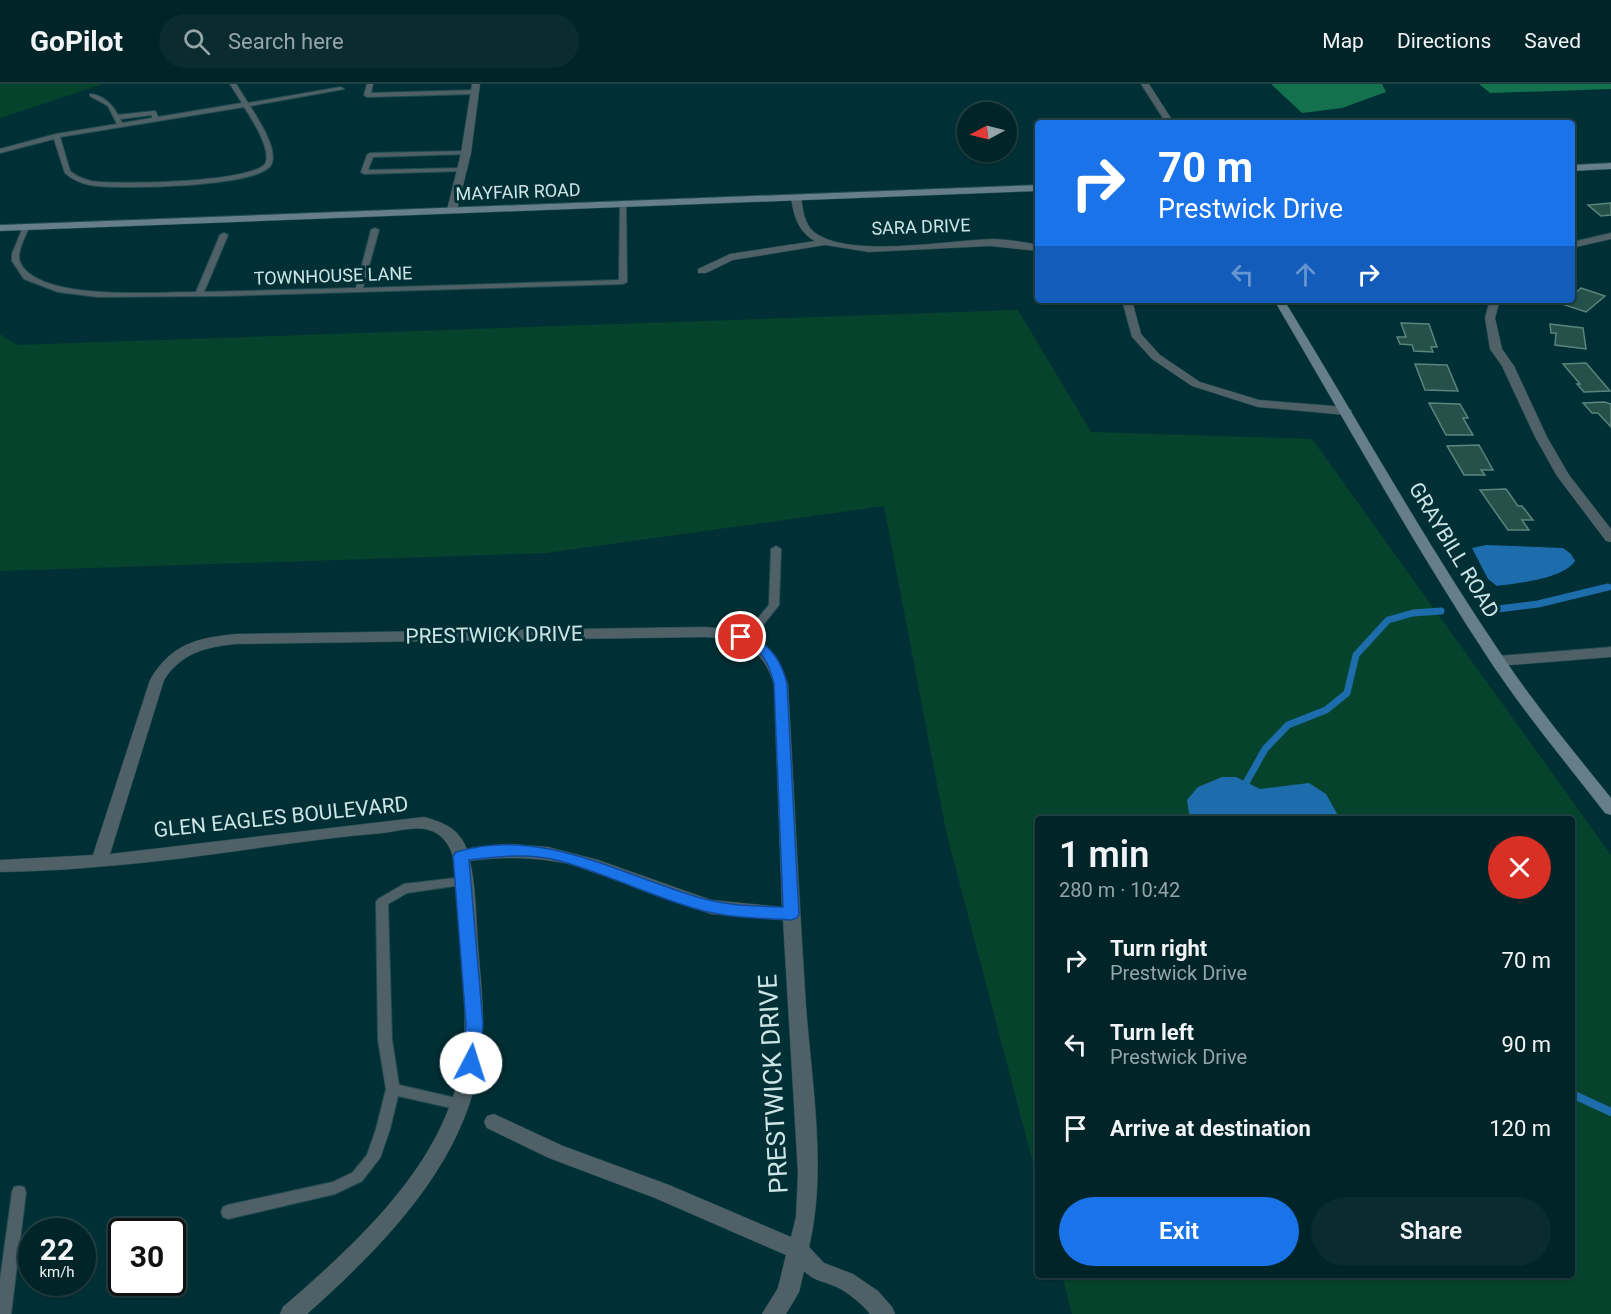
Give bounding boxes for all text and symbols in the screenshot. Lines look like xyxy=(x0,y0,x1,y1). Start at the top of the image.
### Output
search box xyxy=(159,14,579,68)
text: GoPilot xyxy=(30,25,123,58)
icon: search xyxy=(180,25,213,58)
text: Search here xyxy=(228,29,344,54)
text: Map xyxy=(1322,29,1364,53)
text: Directions xyxy=(1397,29,1491,53)
text: Saved xyxy=(1524,29,1581,53)
north arrow xyxy=(957,102,1017,162)
map controls xyxy=(957,102,1017,162)
text: 70 m xyxy=(1158,143,1253,192)
icon: right xyxy=(1059,144,1137,222)
street label: MAYFAIR ROAD xyxy=(455,179,581,204)
text: Prestwick Drive xyxy=(1158,193,1343,225)
street label: SARA DRIVE xyxy=(871,214,971,239)
icon: left xyxy=(1226,258,1259,291)
icon: ahead xyxy=(1289,258,1322,291)
icon: right xyxy=(1352,258,1385,291)
street label: TOWNHOUSE LANE xyxy=(253,262,413,289)
street label: GRAYBILL ROAD xyxy=(1404,478,1504,622)
pin xyxy=(715,611,766,662)
icon: arrive xyxy=(724,620,757,653)
street label: PRESTWICK DRIVE xyxy=(405,621,583,649)
street label: GLEN EAGLES BOULEVARD xyxy=(152,792,410,842)
text: 1 min xyxy=(1059,834,1149,876)
button: close xyxy=(1488,836,1551,899)
text: 280 m · 10:42 xyxy=(1059,878,1180,902)
text: Turn right xyxy=(1110,936,1207,961)
icon: right xyxy=(1059,944,1092,977)
text: 70 m xyxy=(1502,948,1551,973)
text: Prestwick Drive xyxy=(1110,961,1247,985)
street label: PRESTWICK DRIVE xyxy=(752,974,794,1194)
text: Turn left xyxy=(1110,1020,1194,1045)
icon: left xyxy=(1059,1028,1092,1061)
position arrow xyxy=(439,1031,503,1095)
text: 90 m xyxy=(1502,1032,1551,1057)
text: Prestwick Drive xyxy=(1110,1045,1247,1069)
icon: arrive xyxy=(1059,1112,1092,1145)
text: Arrive at destination xyxy=(1110,1116,1311,1141)
text: 120 m xyxy=(1489,1116,1551,1141)
button: Exit xyxy=(1059,1197,1299,1266)
button: Share xyxy=(1311,1197,1551,1266)
speed limit sign: 30 xyxy=(108,1218,186,1296)
text: 22 xyxy=(40,1232,74,1267)
text: km/h xyxy=(39,1263,75,1281)

